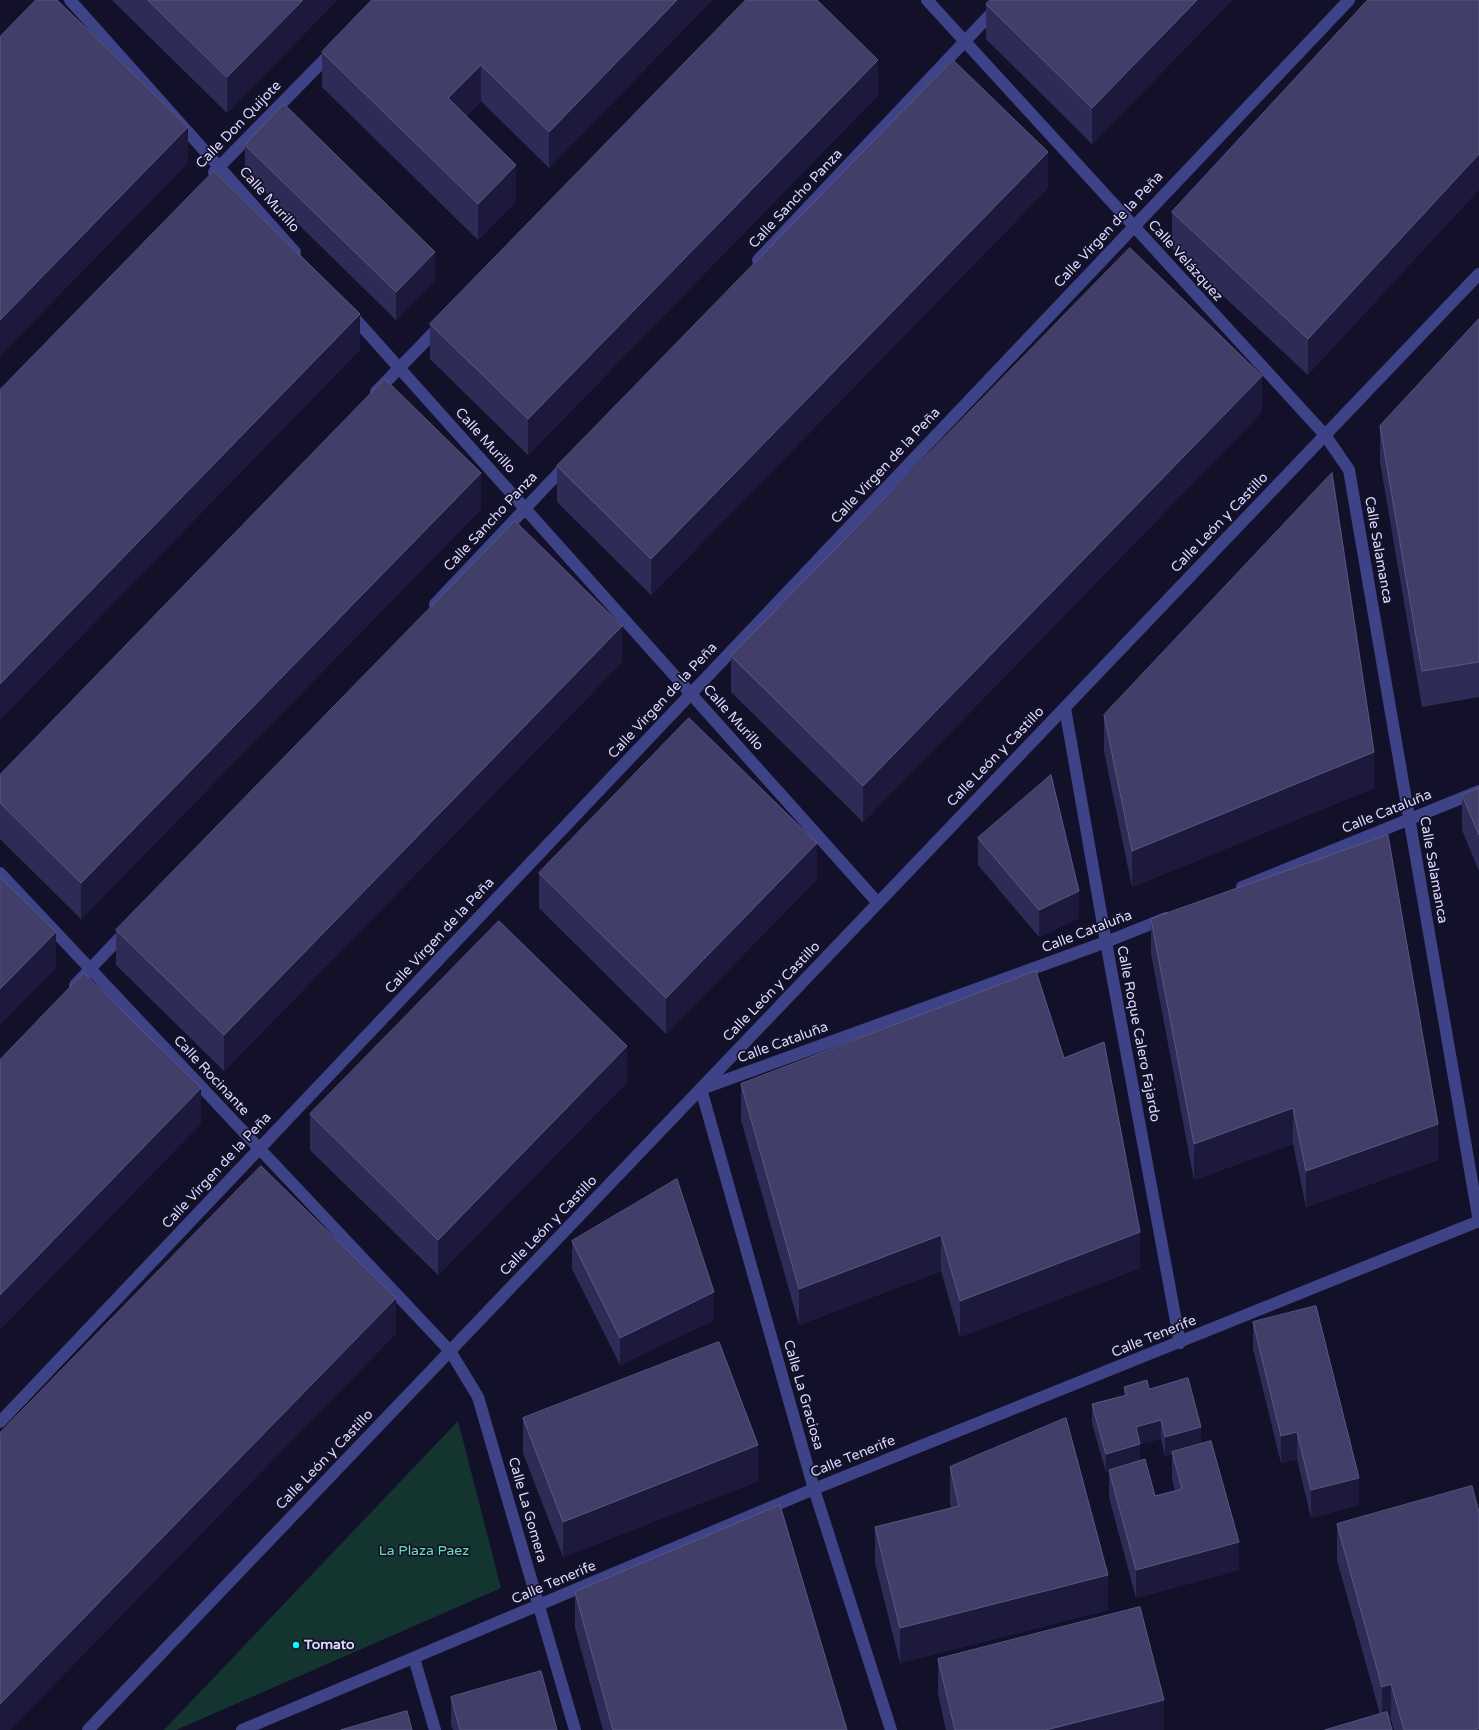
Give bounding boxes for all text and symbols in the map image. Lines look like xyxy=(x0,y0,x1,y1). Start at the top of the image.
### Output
street label: Calle Don Quijote xyxy=(193,78,285,172)
street label: Calle Sancho Panza xyxy=(746,146,846,252)
street label: Calle Murillo xyxy=(235,164,303,236)
street label: Calle Virgen de la Peña xyxy=(1051,169,1167,291)
street label: Calle Velázquez xyxy=(1144,217,1226,305)
street label: Calle Murillo xyxy=(451,405,519,477)
street label: Calle Virgen de la Peña xyxy=(828,405,944,527)
street label: Calle Sancho Panza xyxy=(441,469,541,575)
street label: Calle León y Castillo xyxy=(1168,469,1272,577)
street label: Calle Salamanca xyxy=(1360,495,1396,605)
street label: Calle Virgen de la Peña xyxy=(605,640,721,762)
street label: Calle Murillo xyxy=(699,682,767,754)
street label: Calle León y Castillo xyxy=(944,703,1048,811)
street label: Calle Cataluña xyxy=(1340,786,1434,838)
street label: Calle Salamanca xyxy=(1415,815,1451,925)
street label: Calle Virgen de la Peña xyxy=(382,875,498,997)
street label: Calle Cataluña xyxy=(1040,907,1134,957)
street label: Calle León y Castillo xyxy=(720,938,824,1046)
street label: Calle Roque Calero Fajardo xyxy=(1113,944,1163,1124)
street label: Calle Cataluña xyxy=(735,1019,831,1067)
street label: Calle Rocinante xyxy=(170,1032,252,1120)
street label: Calle Virgen de la Peña xyxy=(159,1110,275,1232)
street label: Calle León y Castillo xyxy=(497,1172,601,1280)
street label: Calle Tenerife xyxy=(1109,1312,1199,1362)
street label: Calle La Graciosa xyxy=(779,1338,827,1452)
street label: Calle León y Castillo xyxy=(273,1406,377,1514)
street label: Calle Tenerife xyxy=(808,1432,898,1482)
street label: Calle La Gomera xyxy=(504,1455,550,1565)
park label: La Plaza Paez xyxy=(379,1543,469,1559)
street label: Calle Tenerife xyxy=(509,1558,599,1608)
place label: Tomato xyxy=(304,1637,354,1653)
marker: Tomato xyxy=(291,1640,301,1650)

